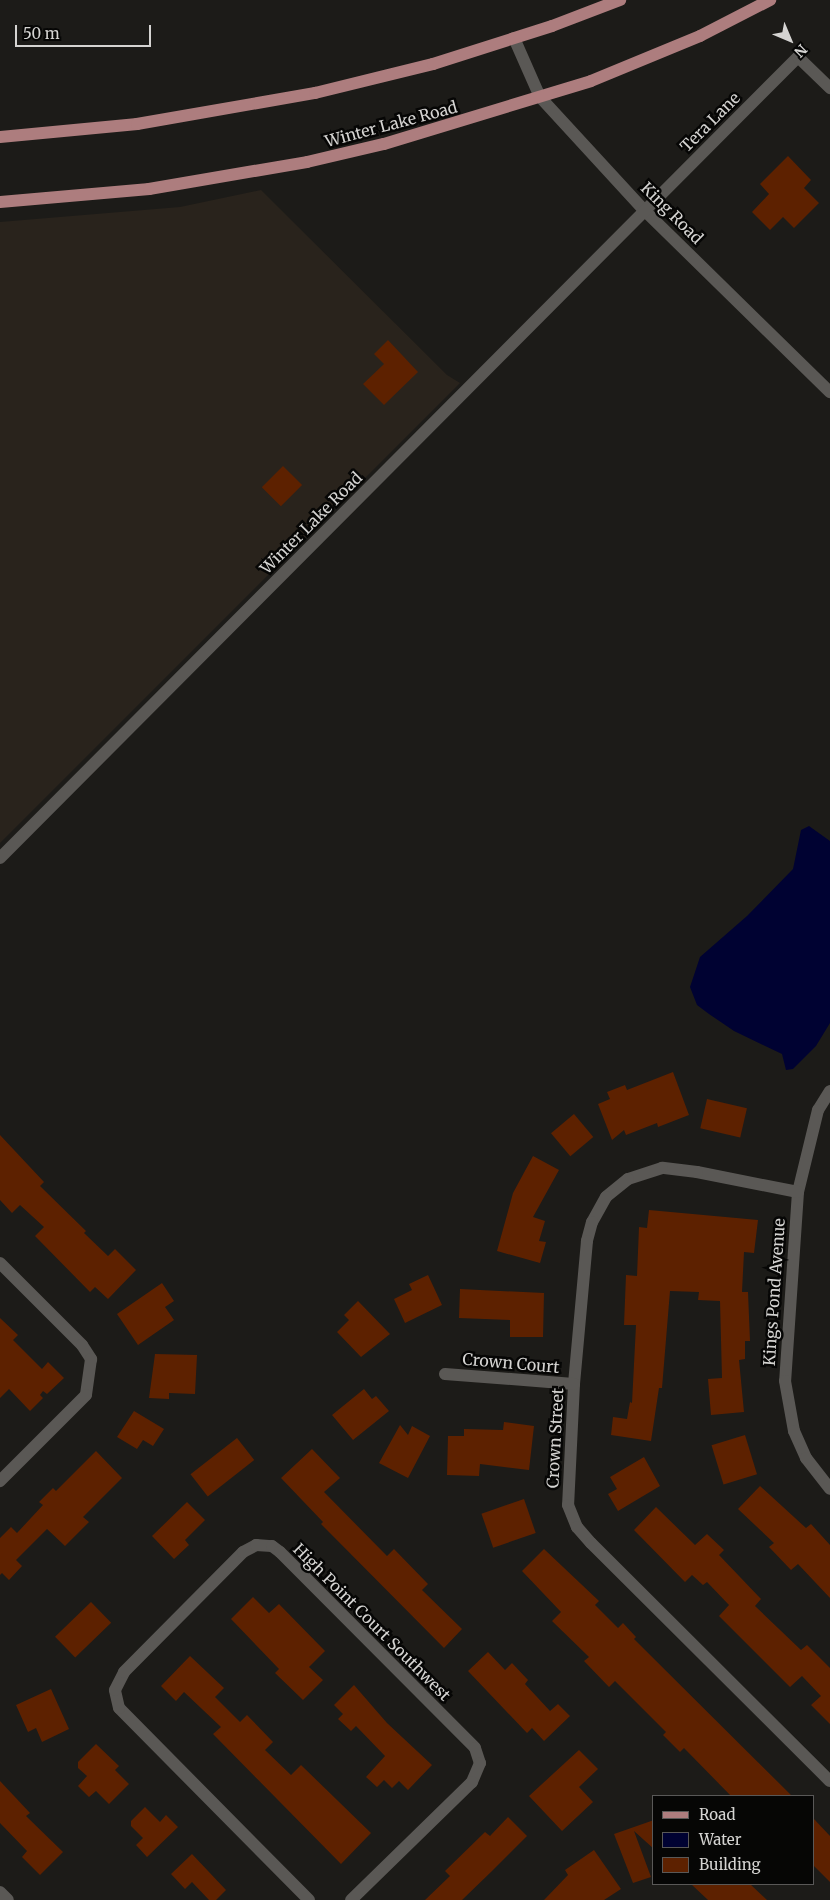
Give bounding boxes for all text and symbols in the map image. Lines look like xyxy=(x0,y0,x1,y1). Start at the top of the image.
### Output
scale bar xyxy=(18,15,154,47)
north arrow xyxy=(765,15,815,65)
text: 50 m xyxy=(23,24,60,43)
text: N xyxy=(790,40,811,61)
street label: Tera Lane xyxy=(676,88,744,156)
street label: Winter Lake Road xyxy=(323,97,459,151)
street label: King Road xyxy=(637,178,707,248)
street label: Winter Lake Road xyxy=(256,468,366,578)
street label: Kings Pond Avenue xyxy=(759,1218,789,1366)
street label: Crown Court xyxy=(462,1349,560,1377)
street label: Crown Street xyxy=(543,1387,567,1489)
street label: High Point Court Southwest xyxy=(289,1539,455,1705)
legend xyxy=(652,1795,815,1885)
text: Road xyxy=(699,1805,735,1824)
text: Water xyxy=(699,1830,741,1849)
text: Building xyxy=(699,1855,761,1874)

